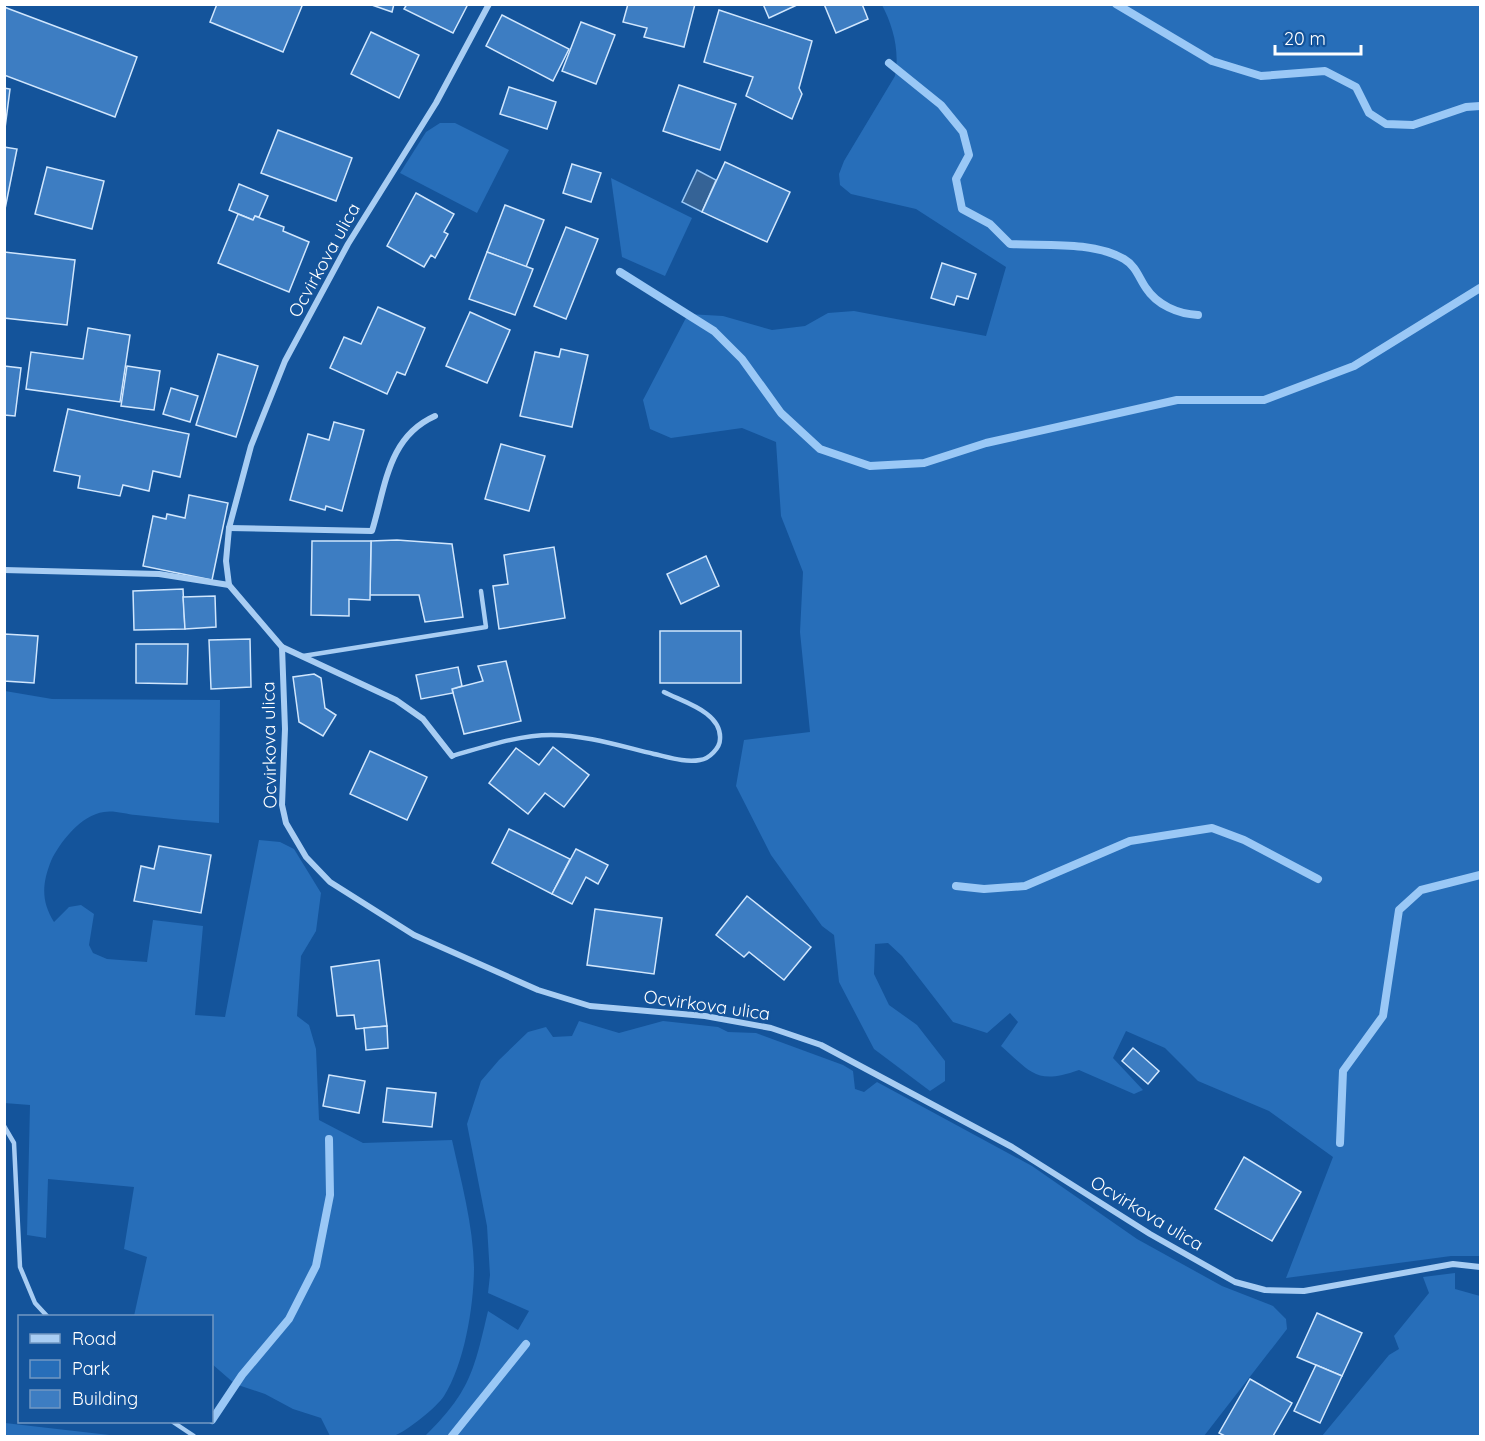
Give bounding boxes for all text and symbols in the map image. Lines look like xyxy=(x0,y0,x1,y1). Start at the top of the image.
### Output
scale bar xyxy=(1275,18,1360,56)
text: 20 m xyxy=(1284,27,1326,50)
street label: Ocvirkova ulica xyxy=(283,199,365,321)
street label: Ocvirkova ulica xyxy=(256,681,282,809)
street label: Ocvirkova ulica xyxy=(642,985,772,1025)
street label: Ocvirkova ulica xyxy=(1086,1170,1208,1256)
legend xyxy=(18,1315,213,1423)
text: Road xyxy=(72,1327,117,1350)
text: Park xyxy=(72,1357,110,1380)
text: Building xyxy=(72,1387,138,1410)

